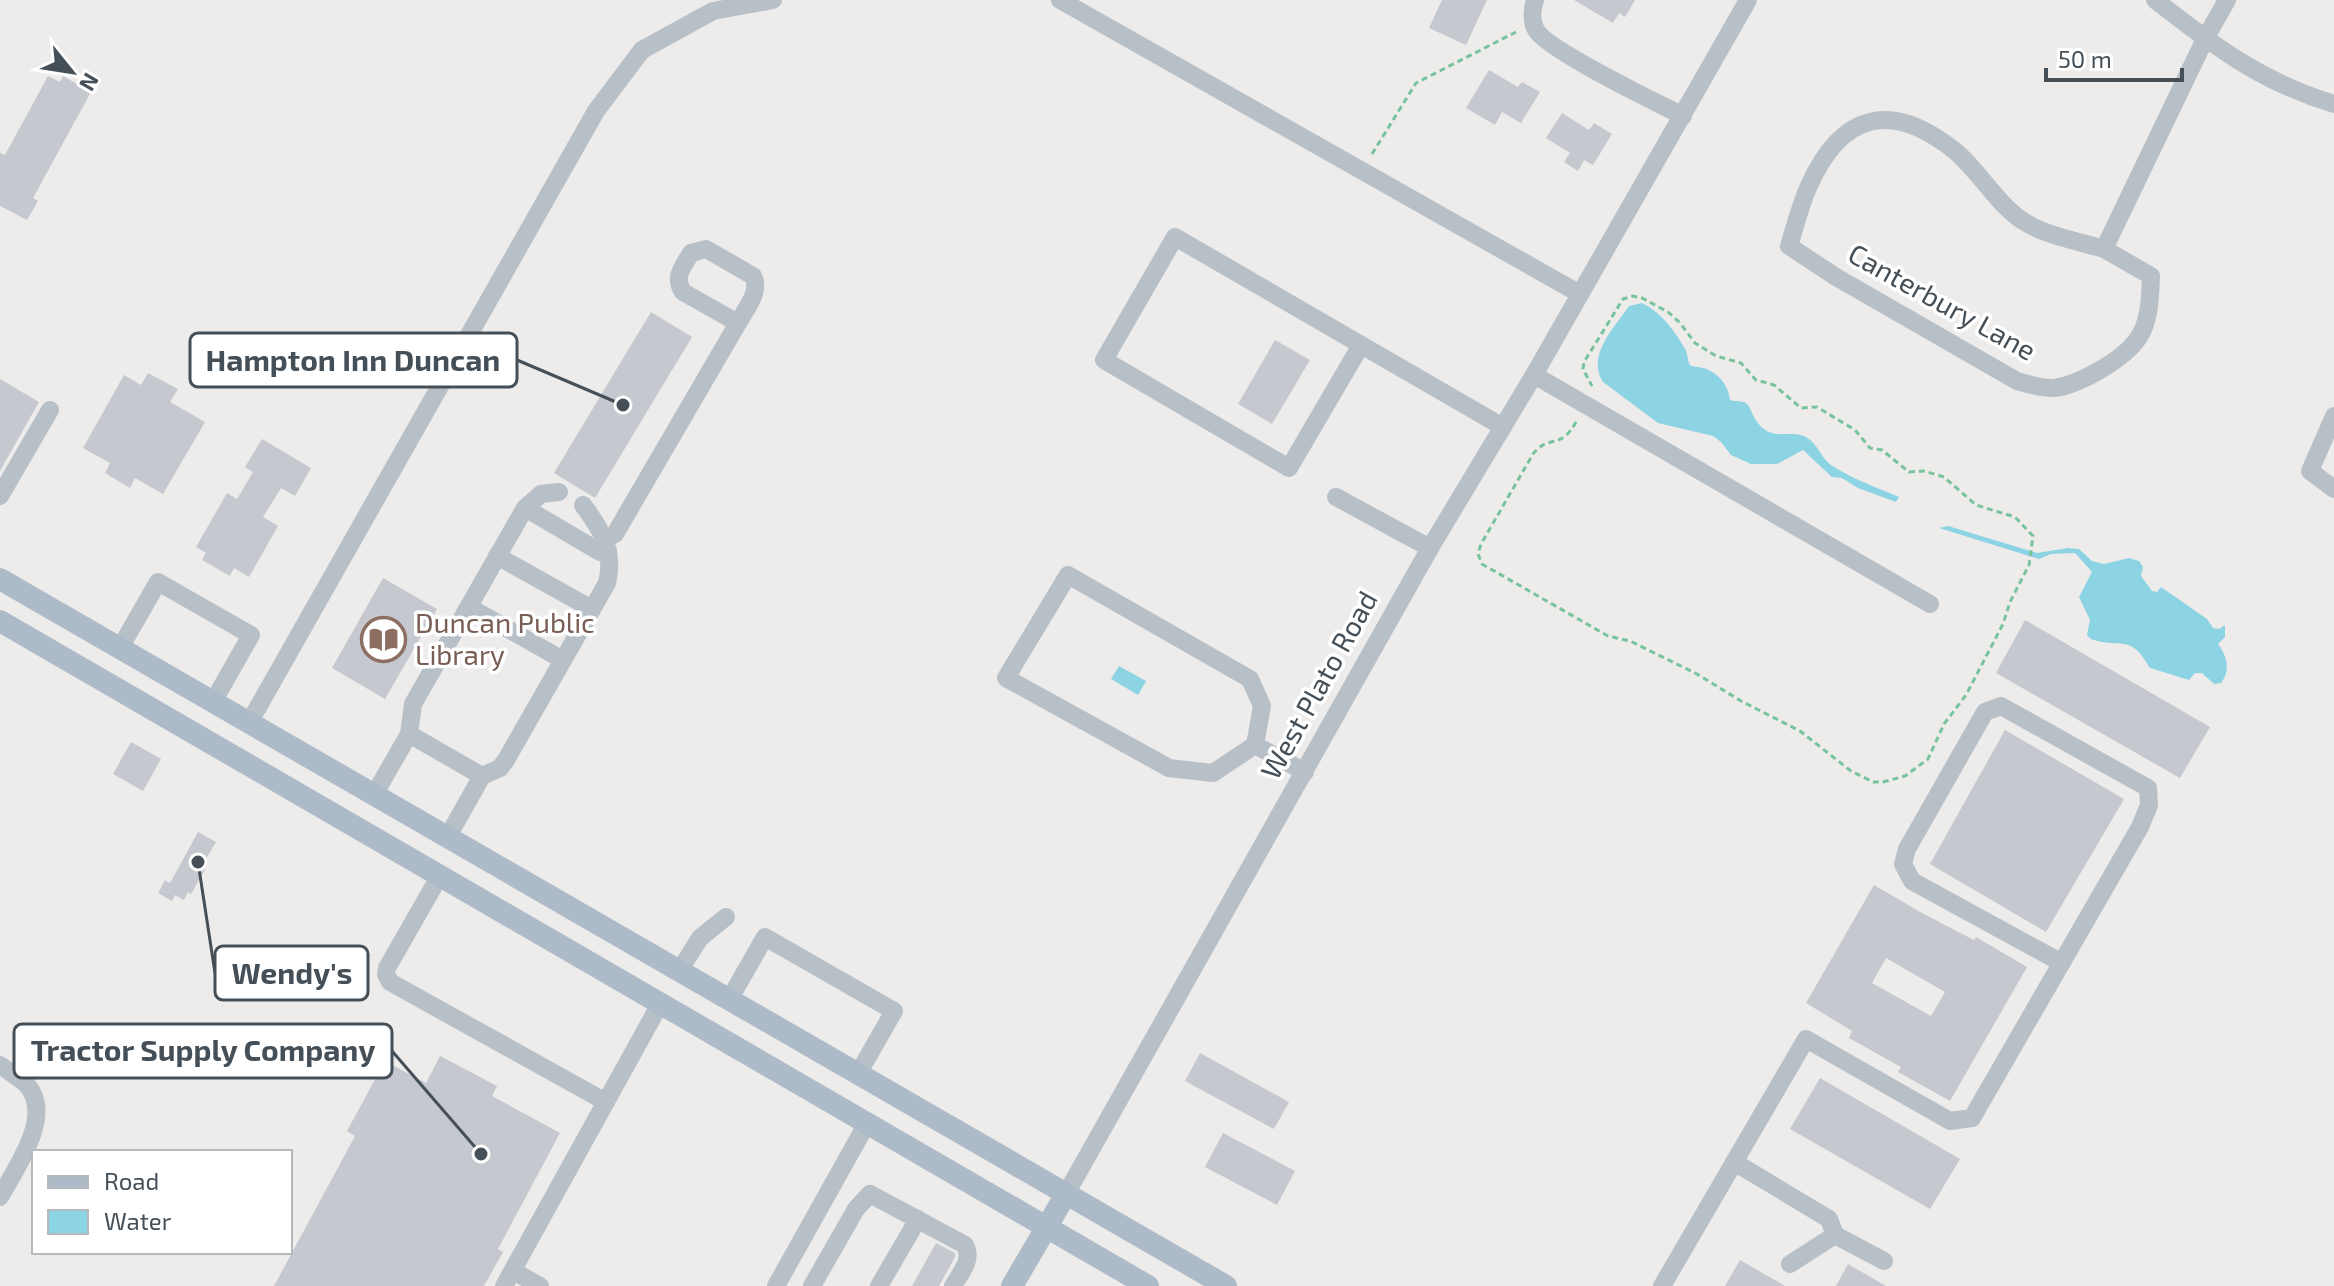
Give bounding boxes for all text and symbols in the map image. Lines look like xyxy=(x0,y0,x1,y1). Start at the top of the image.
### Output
north arrow xyxy=(32,32,112,112)
scale bar xyxy=(2046,32,2182,82)
text: 50 m xyxy=(2058,44,2112,73)
text: N xyxy=(75,69,105,96)
street label: Canterbury Lane xyxy=(1843,236,2042,367)
callout: Hampton Inn Duncan xyxy=(190,333,517,387)
text: Hampton Inn Duncan xyxy=(206,341,500,377)
street label: West Plato Road xyxy=(1252,585,1384,784)
place label: Duncan Public Library xyxy=(415,605,595,671)
library icon: Duncan Public Library xyxy=(360,615,408,663)
callout: Wendy's xyxy=(215,946,368,1000)
text: Wendy's xyxy=(232,954,352,991)
callout: Tractor Supply Company xyxy=(14,1024,392,1078)
text: Tractor Supply Company xyxy=(31,1031,375,1068)
legend xyxy=(32,1150,292,1254)
text: Road xyxy=(104,1166,159,1195)
text: Water xyxy=(104,1206,172,1235)

